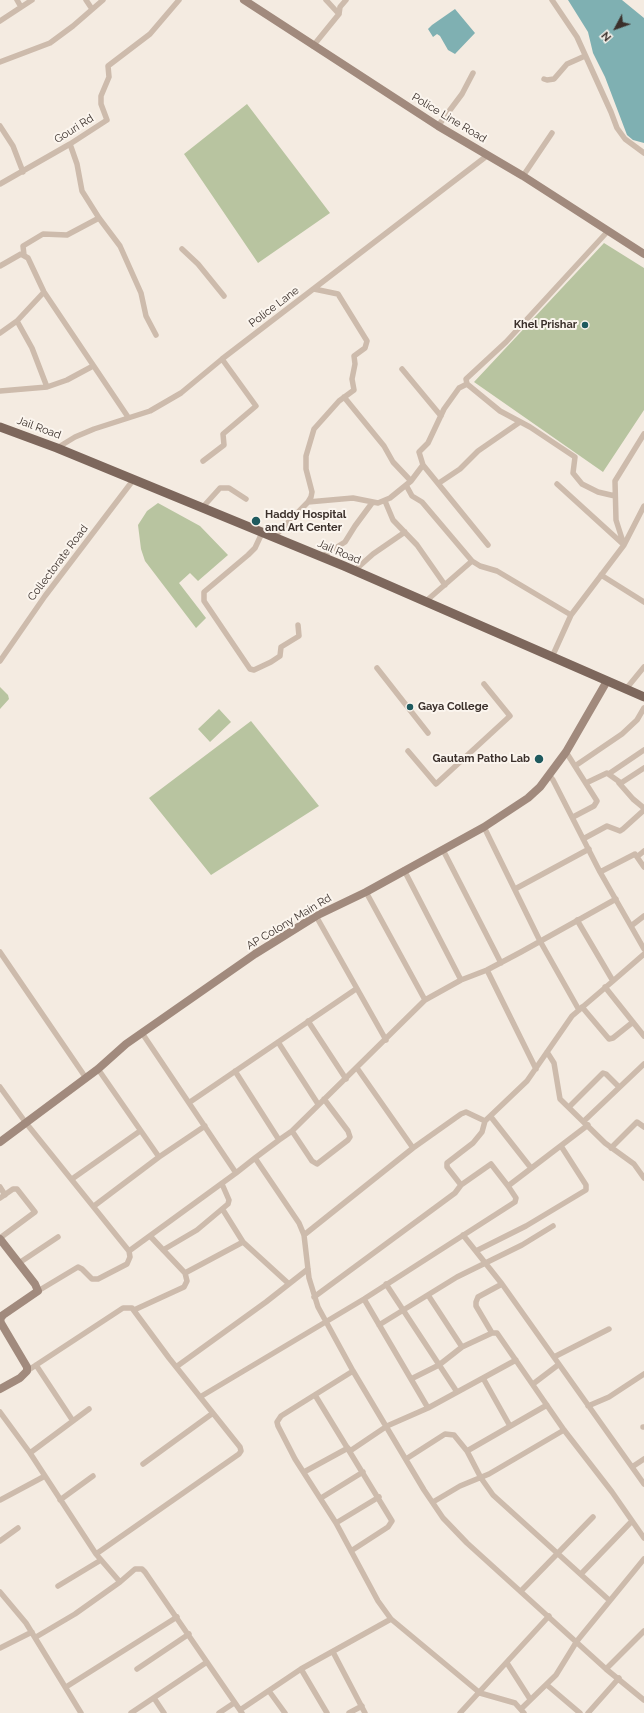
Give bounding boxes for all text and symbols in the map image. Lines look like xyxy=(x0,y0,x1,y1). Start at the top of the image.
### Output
north arrow xyxy=(596,8,636,48)
text: N xyxy=(599,29,614,44)
street label: Police Line Road xyxy=(409,91,489,145)
street label: Gouri Rd xyxy=(52,112,96,146)
street label: Police Lane xyxy=(246,284,302,330)
place label: Khel Prishar xyxy=(514,318,577,332)
marker: Khel Prishar xyxy=(580,320,590,330)
street label: Jail Road xyxy=(15,414,63,442)
place label: Haddy Hospital and Art Center xyxy=(265,508,346,534)
marker: Haddy Hospital and Art Center xyxy=(250,515,262,527)
street label: Collectorate Road xyxy=(25,522,91,604)
street label: Jail Road xyxy=(315,537,363,567)
place label: Gaya College xyxy=(418,700,488,714)
marker: Gaya College xyxy=(405,702,415,712)
place label: Gautam Patho Lab xyxy=(433,752,530,766)
marker: Gautam Patho Lab xyxy=(533,753,545,765)
street label: AP Colony Main Rd xyxy=(244,891,334,953)

